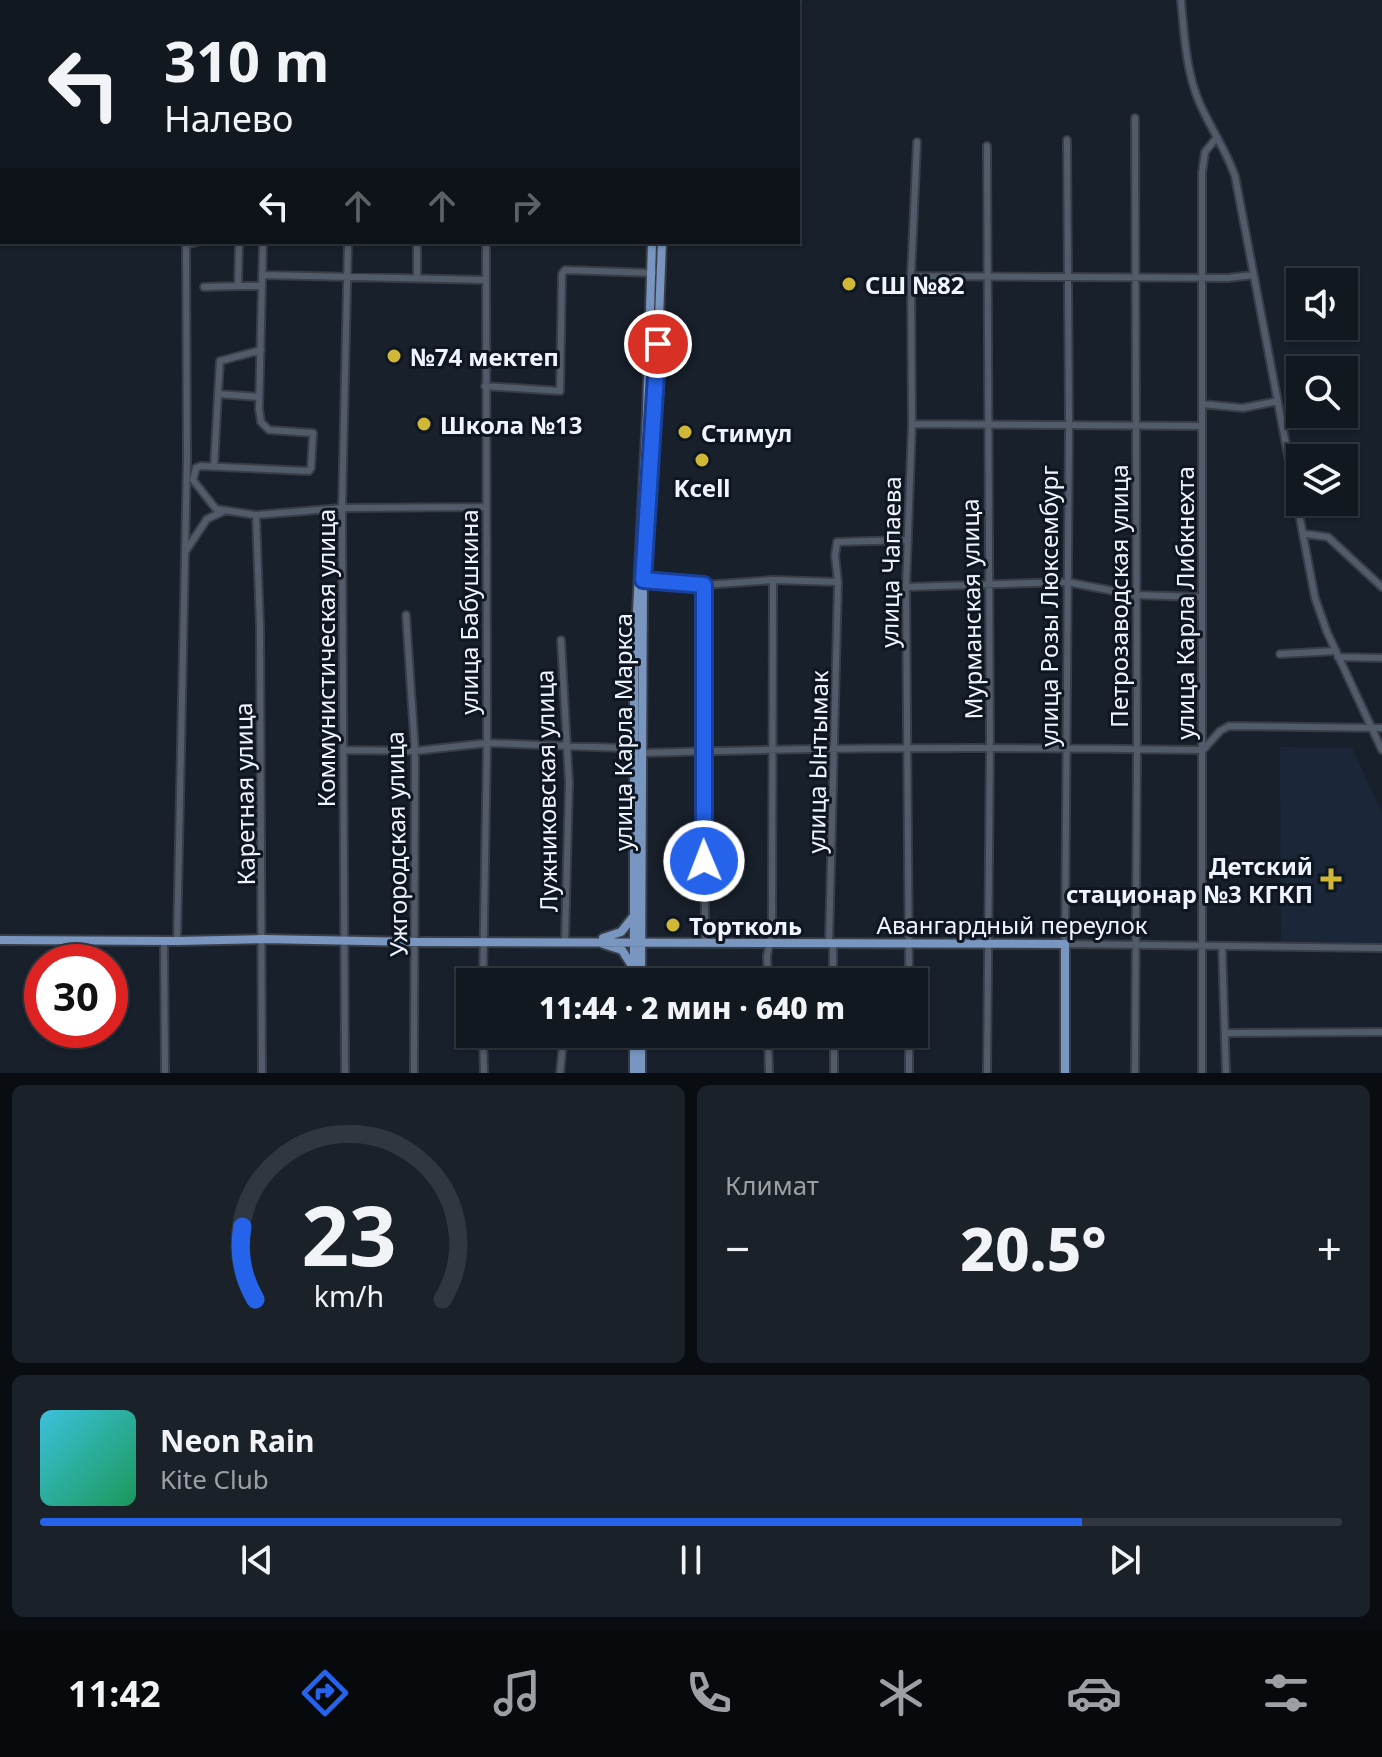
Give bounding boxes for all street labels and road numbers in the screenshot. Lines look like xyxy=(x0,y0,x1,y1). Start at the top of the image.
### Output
street label: Петрозаводская улица xyxy=(1102,464,1135,728)
street label: улица Розы Люксембург xyxy=(1032,465,1065,747)
street label: улица Карла Либкнехта xyxy=(1168,466,1201,740)
street label: улица Чапаева xyxy=(872,476,908,648)
street label: Мурманская улица xyxy=(953,498,989,720)
street label: Коммунистическая улица xyxy=(309,509,342,807)
street label: улица Бабушкина xyxy=(452,509,485,715)
street label: улица Карла Маркса xyxy=(606,613,639,851)
street label: Лужниковская улица xyxy=(527,670,565,912)
street label: улица Ынтымак xyxy=(799,670,835,854)
street label: Каретная улица xyxy=(226,702,262,886)
street label: Ужгородская улица xyxy=(378,731,414,957)
street label: Авангардный переулок xyxy=(877,908,1148,941)

